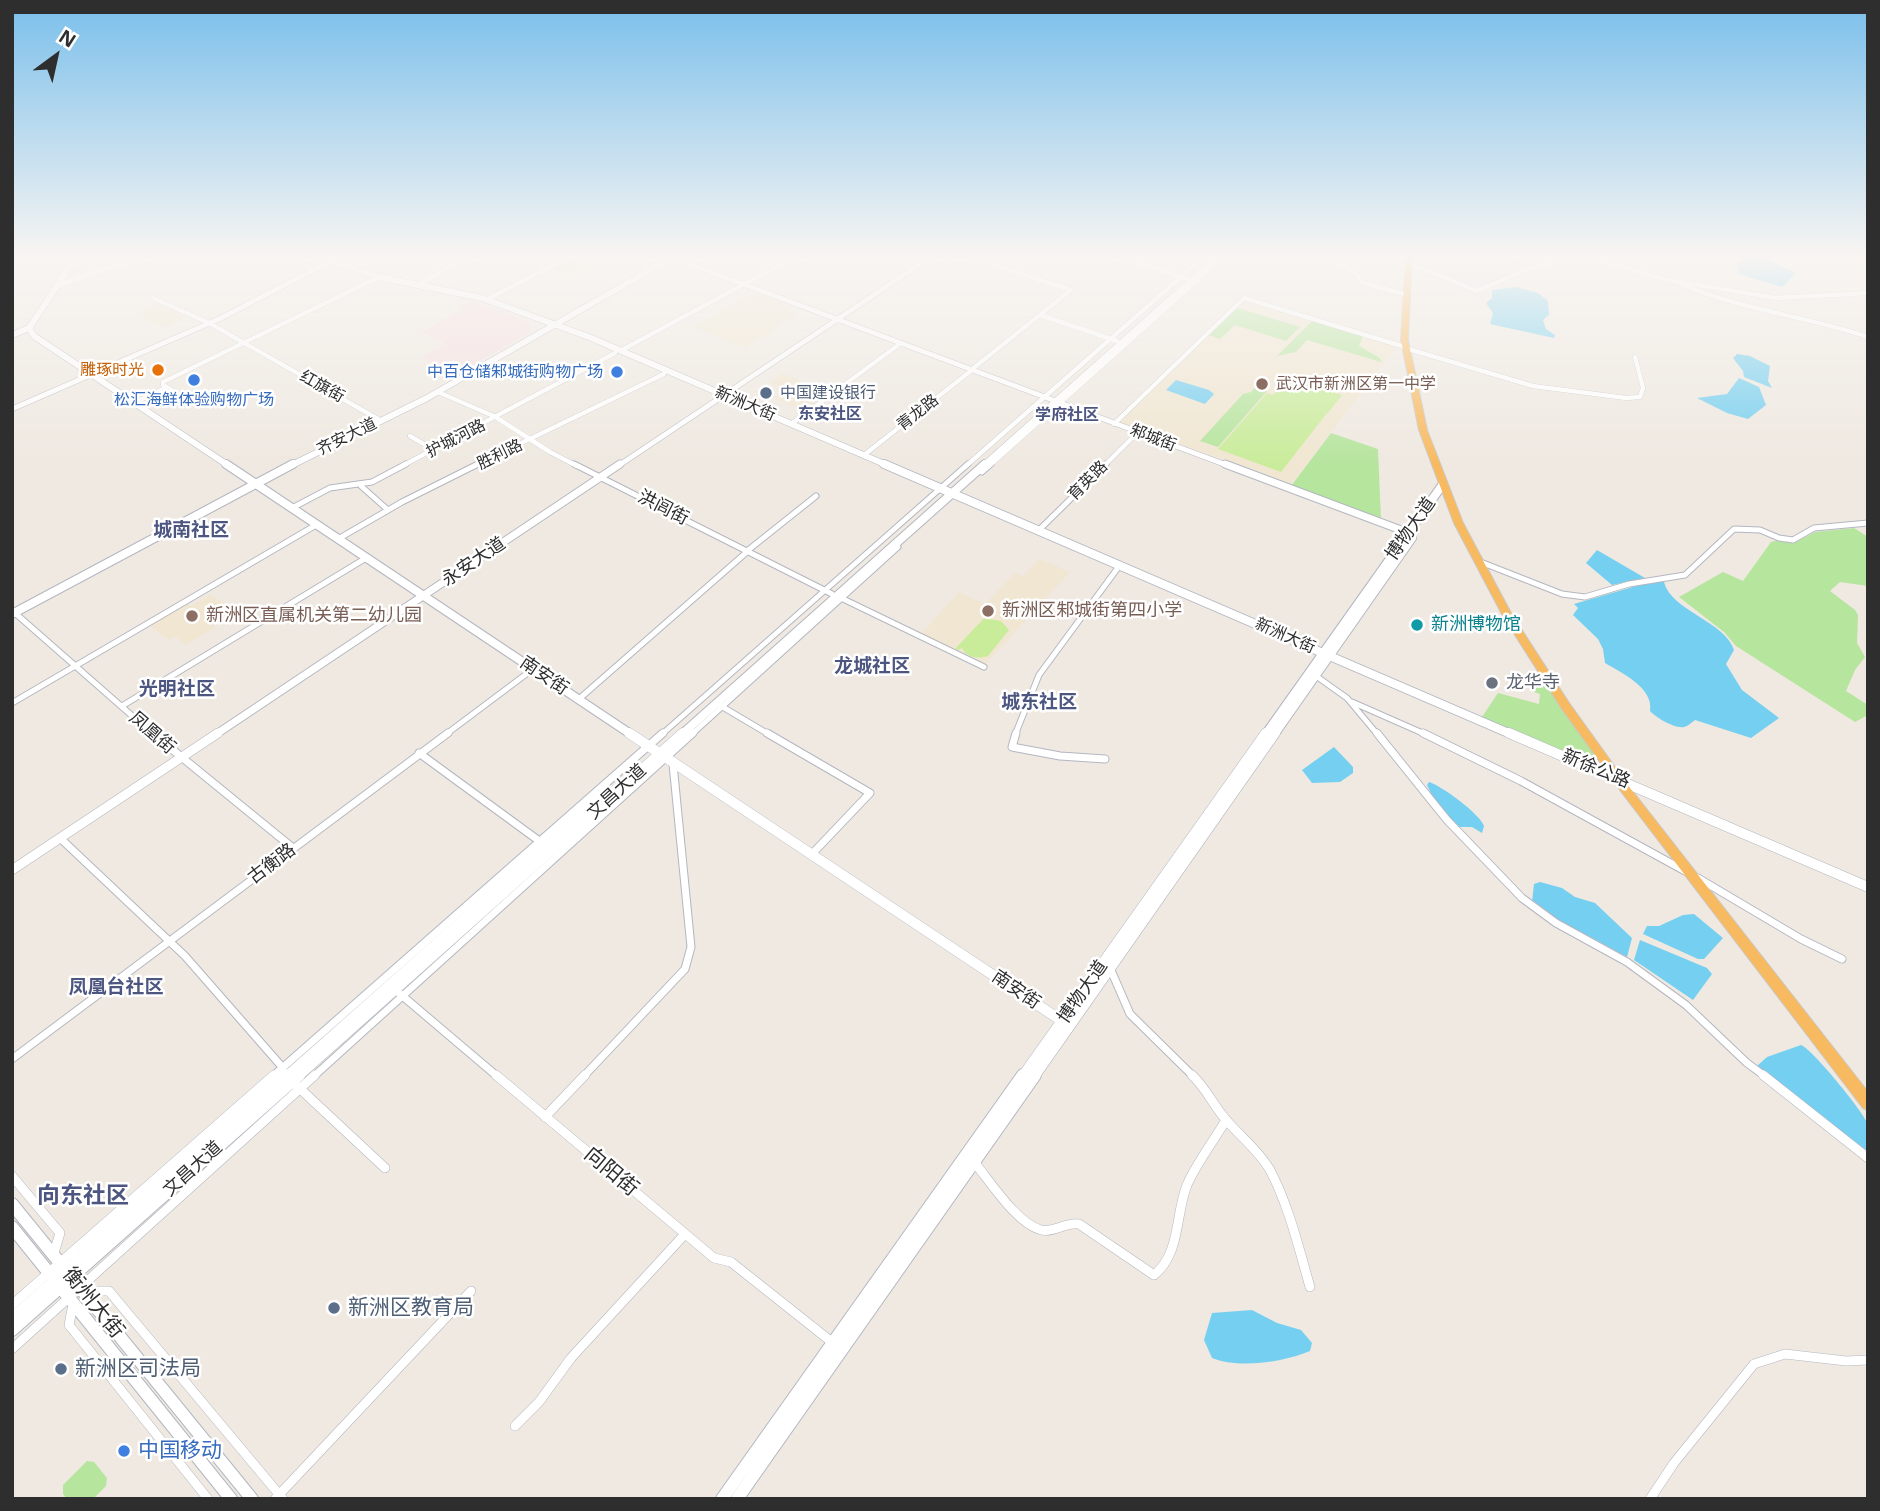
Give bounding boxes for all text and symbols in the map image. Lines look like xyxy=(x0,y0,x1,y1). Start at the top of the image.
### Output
north arrow xyxy=(21,21,91,91)
text: N xyxy=(54,23,81,53)
place label: 雕琢时光 xyxy=(80,360,144,380)
marker: 雕琢时光 xyxy=(150,362,166,378)
place label: 中百仓储邾城街购物广场 xyxy=(427,362,603,382)
marker: 中百仓储邾城街购物广场 xyxy=(609,364,625,380)
street label: 红旗街 xyxy=(296,367,348,407)
marker: 松汇海鲜体验购物广场 xyxy=(186,372,202,388)
place label: 武汉市新洲区第一中学 xyxy=(1276,374,1436,394)
marker: 武汉市新洲区第一中学 xyxy=(1254,376,1270,392)
street label: 新洲大街 xyxy=(712,383,778,425)
place label: 中国建设银行 xyxy=(780,383,876,403)
marker: 中国建设银行 xyxy=(758,385,774,401)
place label: 松汇海鲜体验购物广场 xyxy=(114,390,274,410)
street label: 青龙路 xyxy=(893,391,943,435)
district label: 东安社区 xyxy=(798,404,862,424)
district label: 学府社区 xyxy=(1035,405,1099,425)
street label: 齐安大道 xyxy=(314,414,380,460)
street label: 护城河路 xyxy=(423,416,489,462)
street label: 邾城街 xyxy=(1127,420,1179,456)
street label: 胜利路 xyxy=(474,436,526,474)
street label: 育英路 xyxy=(1064,457,1112,505)
street label: 洪闾街 xyxy=(634,486,692,530)
street label: 博物大道 xyxy=(1382,493,1440,565)
district label: 城南社区 xyxy=(153,520,229,542)
street label: 永安大道 xyxy=(438,533,510,591)
place label: 新洲区邾城街第四小学 xyxy=(1002,600,1182,622)
marker: 新洲区邾城街第四小学 xyxy=(980,603,996,619)
place label: 新洲区直属机关第二幼儿园 xyxy=(206,605,422,627)
marker: 新洲区直属机关第二幼儿园 xyxy=(184,608,200,624)
street label: 新洲大街 xyxy=(1252,614,1318,658)
place label: 新洲博物馆 xyxy=(1431,614,1521,636)
marker: 新洲博物馆 xyxy=(1409,617,1425,633)
street label: 南安街 xyxy=(516,652,572,700)
district label: 龙城社区 xyxy=(834,656,910,678)
place label: 龙华寺 xyxy=(1506,672,1560,694)
marker: 龙华寺 xyxy=(1484,675,1500,691)
district label: 光明社区 xyxy=(139,679,215,701)
district label: 城东社区 xyxy=(1001,692,1077,714)
street label: 凤凰街 xyxy=(125,707,179,759)
street label: 新徐公路 xyxy=(1559,745,1633,793)
street label: 文昌大道 xyxy=(583,760,651,824)
street label: 古衡路 xyxy=(244,839,300,889)
street label: 博物大道 xyxy=(1054,956,1112,1028)
street label: 南安街 xyxy=(988,966,1044,1014)
district label: 凤凰台社区 xyxy=(69,977,163,999)
street label: 文昌大道 xyxy=(159,1137,227,1201)
street label: 向阳街 xyxy=(579,1142,643,1202)
district label: 向东社区 xyxy=(37,1182,129,1210)
street label: 衡州大街 xyxy=(57,1262,129,1344)
place label: 新洲区教育局 xyxy=(348,1295,474,1321)
marker: 新洲区教育局 xyxy=(326,1300,342,1316)
place label: 新洲区司法局 xyxy=(75,1356,201,1382)
marker: 新洲区司法局 xyxy=(53,1361,69,1377)
place label: 中国移动 xyxy=(138,1438,222,1464)
marker: 中国移动 xyxy=(116,1443,132,1459)

